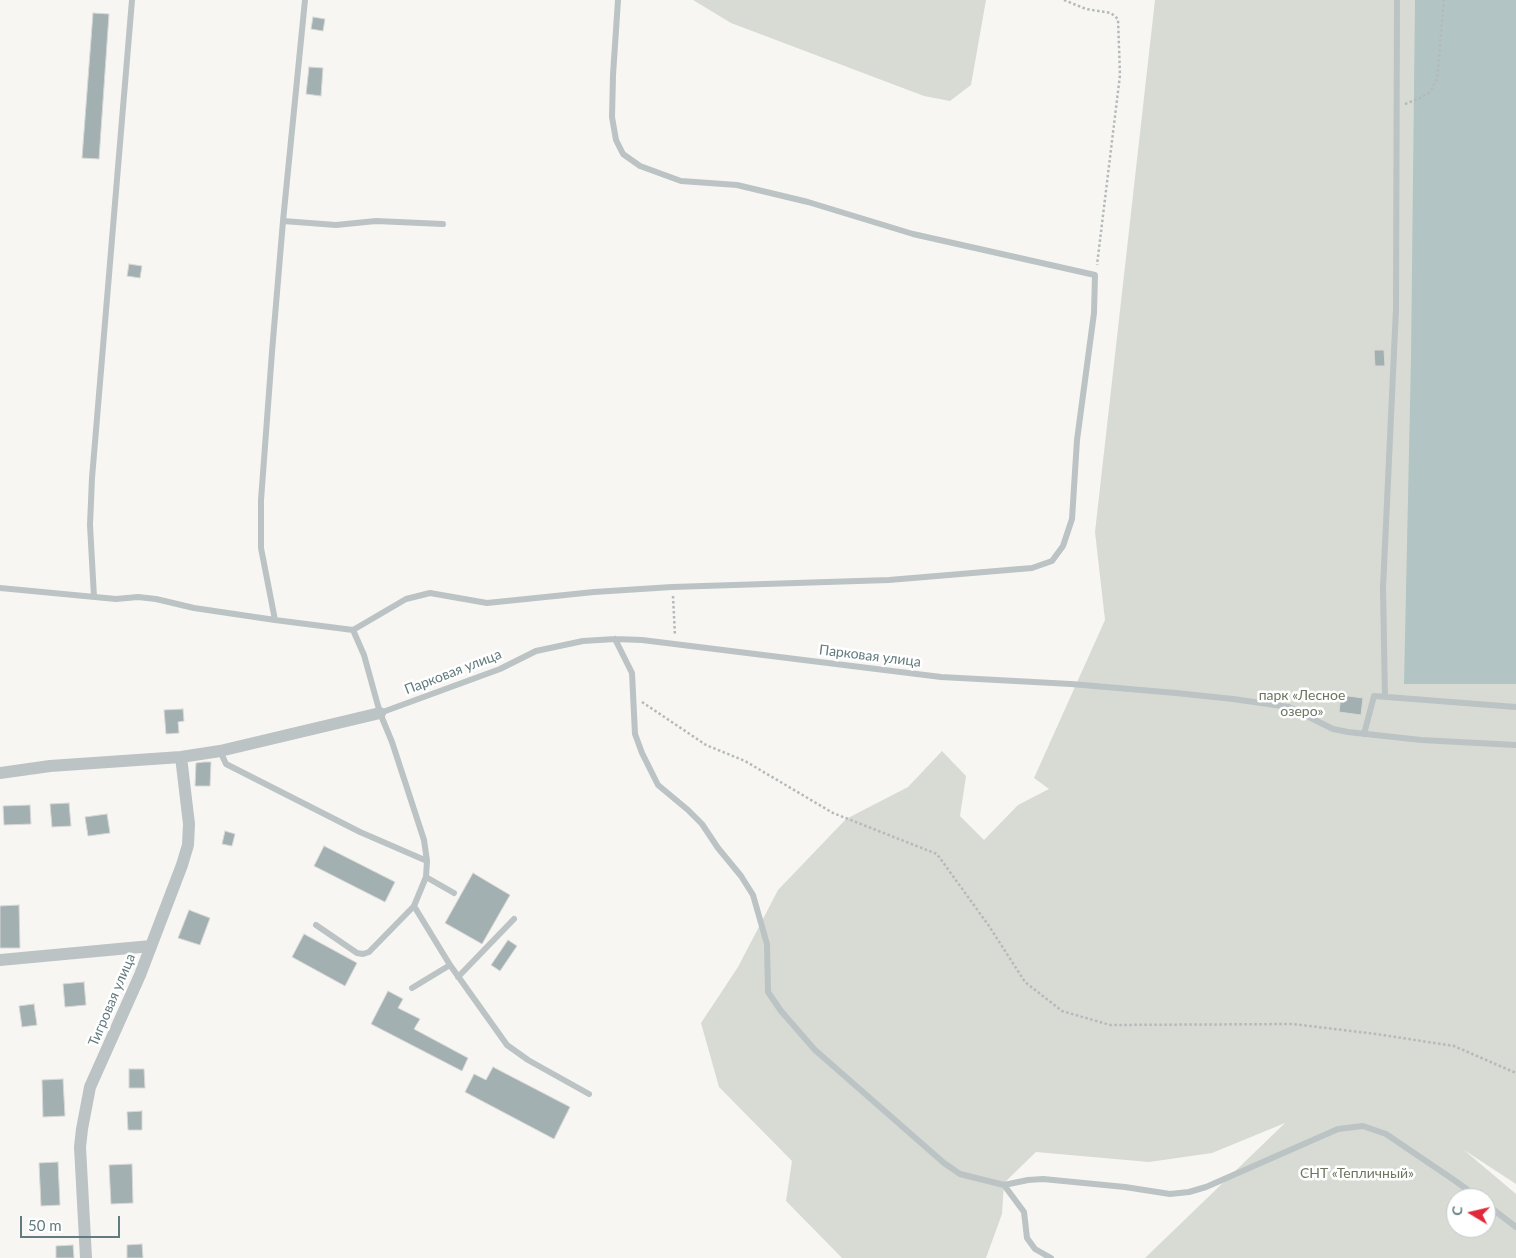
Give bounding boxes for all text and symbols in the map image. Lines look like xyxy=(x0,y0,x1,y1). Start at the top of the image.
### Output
street label: Парковая улица xyxy=(818,641,922,671)
street label: Парковая улица xyxy=(402,646,504,698)
park label: парк «Лесное озеро» xyxy=(1259,687,1345,720)
street label: Тигровая улица xyxy=(85,951,139,1049)
park label: СНТ «Тепличный» xyxy=(1300,1165,1414,1181)
north arrow xyxy=(1446,1188,1496,1238)
text: С xyxy=(1448,1205,1466,1217)
scale bar xyxy=(22,1206,122,1238)
text: 50 m xyxy=(28,1216,62,1234)

